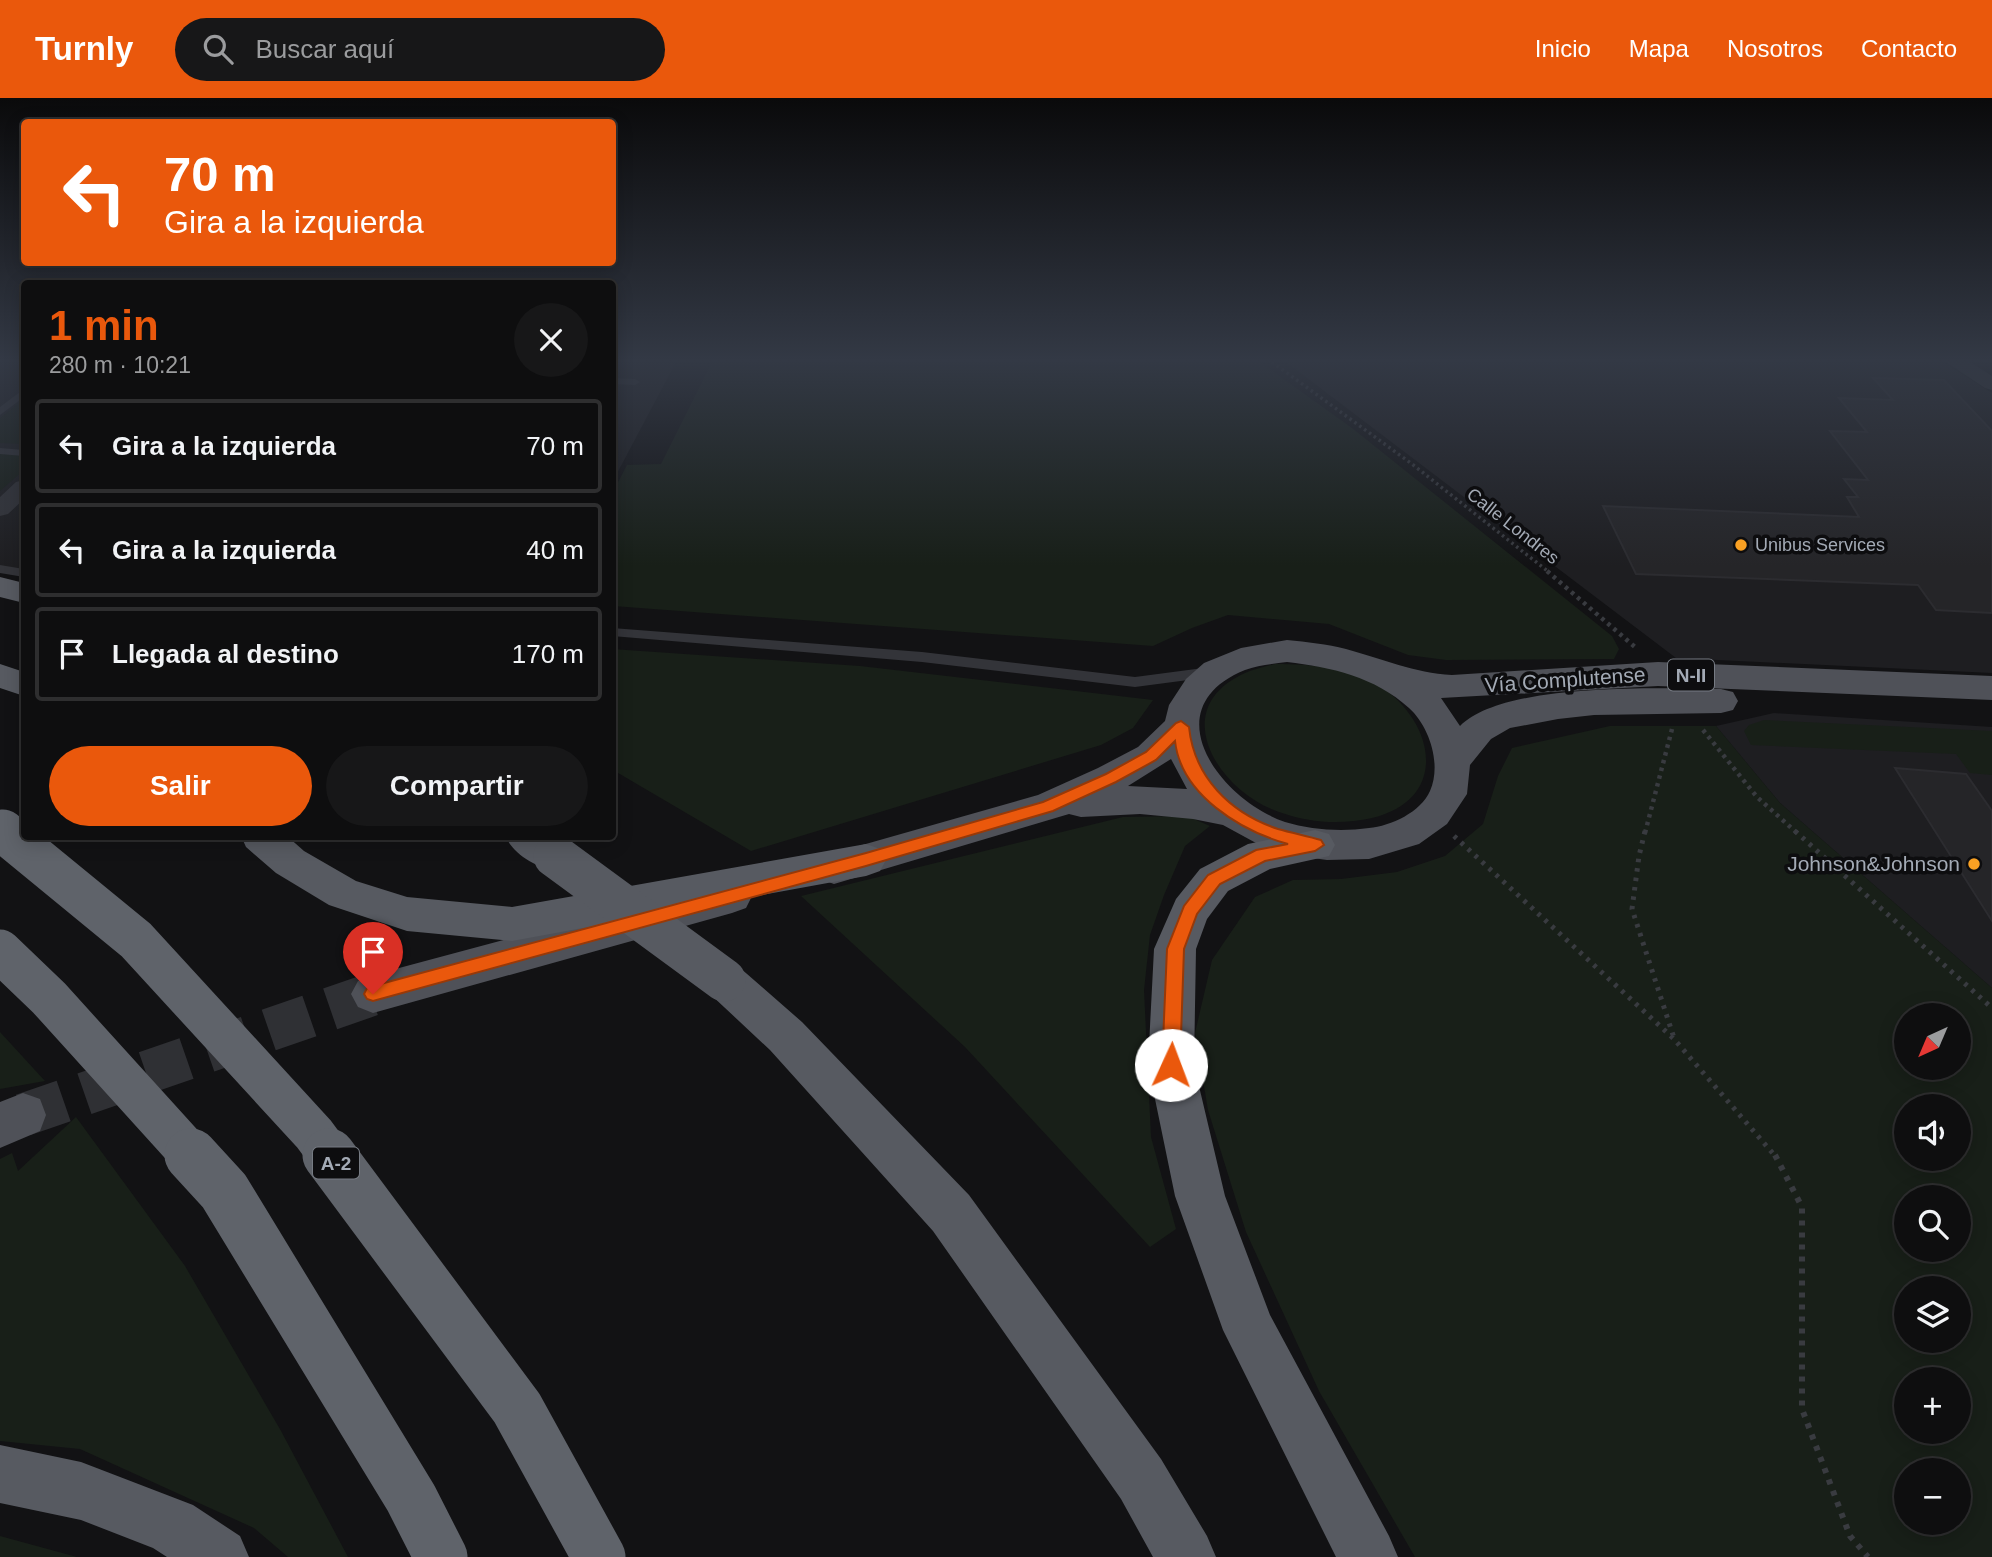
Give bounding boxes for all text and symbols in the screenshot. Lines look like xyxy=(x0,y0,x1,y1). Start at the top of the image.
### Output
search box xyxy=(175,18,665,81)
text: Turnly xyxy=(35,30,133,67)
icon: search xyxy=(199,30,237,68)
text: Buscar aquí xyxy=(255,34,394,64)
text: Inicio xyxy=(1535,35,1591,62)
text: Mapa xyxy=(1629,35,1689,62)
text: Nosotros xyxy=(1727,35,1823,62)
text: Contacto xyxy=(1861,35,1957,62)
icon: left xyxy=(49,147,140,238)
text: 70 m xyxy=(164,147,276,201)
text: Gira a la izquierda xyxy=(164,204,424,240)
text: 1 min xyxy=(49,302,159,349)
button: close xyxy=(514,303,588,377)
text: 280 m · 10:21 xyxy=(49,352,191,378)
icon: left xyxy=(53,427,91,465)
text: Gira a la izquierda xyxy=(112,431,336,461)
text: 70 m xyxy=(526,431,584,461)
street label: Calle Londres xyxy=(1463,484,1563,568)
icon: left xyxy=(53,531,91,569)
text: Gira a la izquierda xyxy=(112,535,336,565)
text: 40 m xyxy=(526,535,584,565)
place label: Unibus Services xyxy=(1755,535,1885,555)
marker: Unibus Services xyxy=(1733,537,1749,553)
icon: arrive xyxy=(53,635,91,673)
text: Llegada al destino xyxy=(112,639,339,669)
text: 170 m xyxy=(512,639,584,669)
road number: N-II xyxy=(1668,660,1714,690)
street label: Vía Complutense xyxy=(1484,662,1646,697)
button: Salir xyxy=(49,746,312,826)
button: Compartir xyxy=(326,746,588,826)
place label: Johnson&Johnson xyxy=(1787,852,1960,875)
marker: Johnson&Johnson xyxy=(1966,856,1982,872)
pin xyxy=(343,922,403,994)
icon: arrive xyxy=(354,933,392,971)
north arrow xyxy=(1894,1003,1970,1080)
map controls xyxy=(1894,1003,1971,1535)
position arrow xyxy=(1134,1028,1208,1102)
button: sound xyxy=(1894,1094,1971,1171)
road number: A-2 xyxy=(313,1148,359,1178)
button: search xyxy=(1894,1185,1971,1262)
button: layers xyxy=(1894,1276,1971,1353)
button: + xyxy=(1894,1367,1971,1444)
button: − xyxy=(1894,1458,1971,1535)

